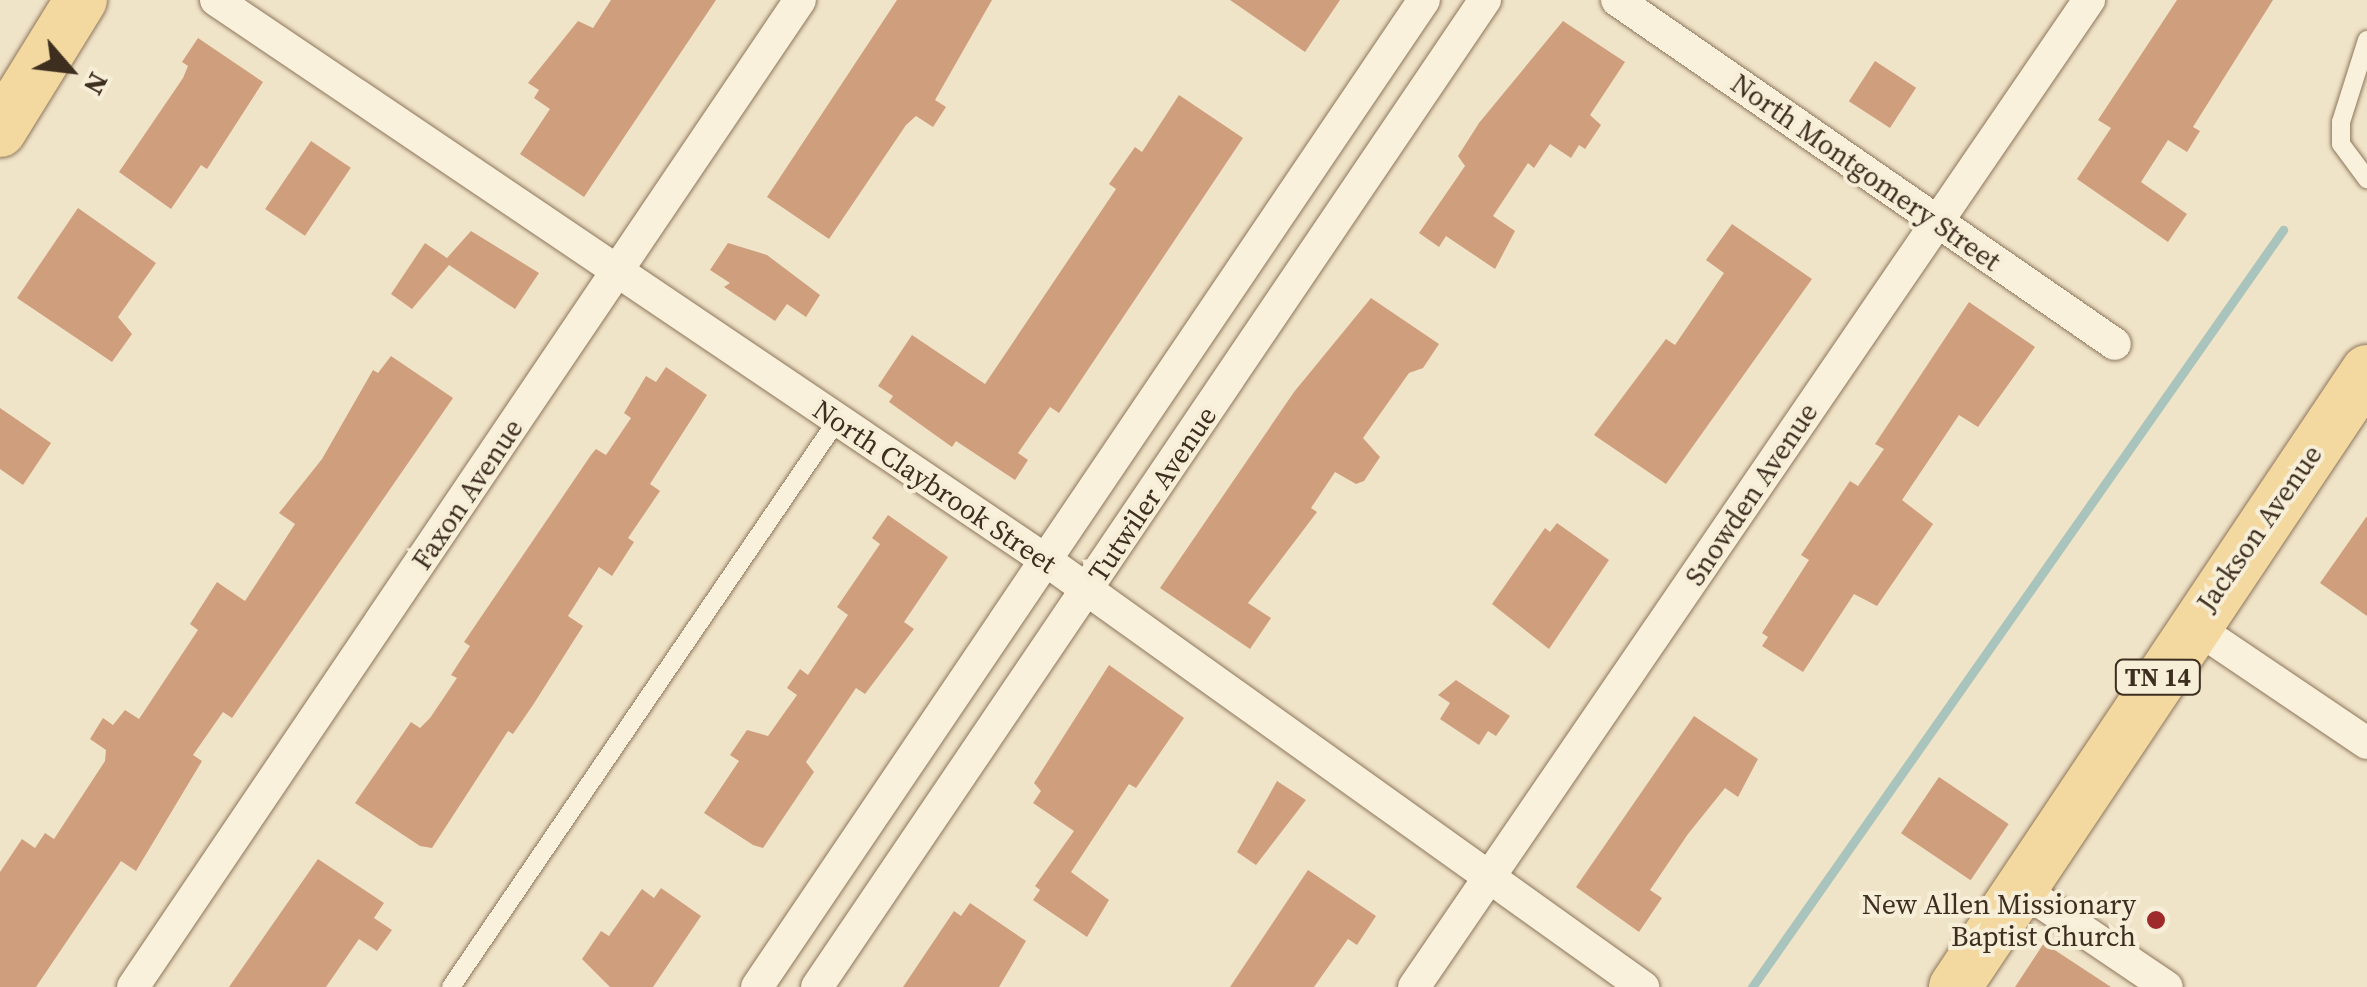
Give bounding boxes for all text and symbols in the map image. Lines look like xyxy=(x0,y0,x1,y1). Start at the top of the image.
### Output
north arrow xyxy=(20,20,120,120)
text: N xyxy=(75,66,118,102)
street label: North Montgomery Street xyxy=(1725,66,2007,278)
street label: North Claybrook Street xyxy=(807,392,1063,580)
street label: Snowden Avenue xyxy=(1677,396,1825,592)
street label: Tutwiler Avenue xyxy=(1081,400,1223,588)
street label: Faxon Avenue xyxy=(404,412,530,576)
street label: Jackson Avenue xyxy=(2189,438,2329,618)
road number: TN 14 xyxy=(2113,657,2203,697)
place label: New Allen Missionary Baptist Church xyxy=(1862,887,2136,953)
marker: New Allen Missionary Baptist Church xyxy=(2145,909,2167,931)

